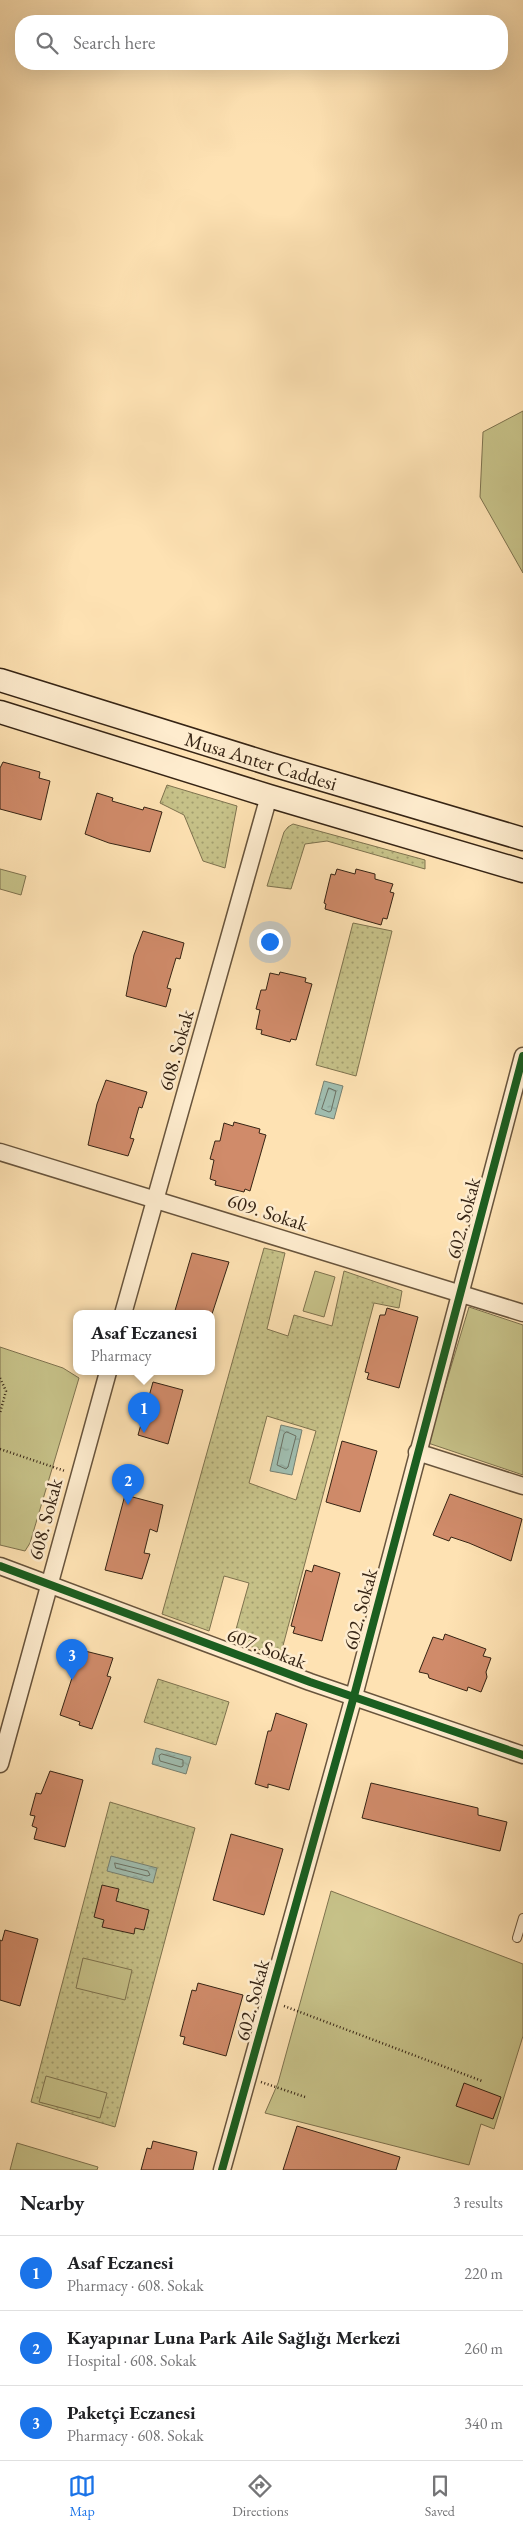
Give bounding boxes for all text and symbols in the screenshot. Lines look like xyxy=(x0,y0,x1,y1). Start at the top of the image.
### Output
search box xyxy=(15,15,508,70)
icon: search xyxy=(33,29,61,57)
text: Search here xyxy=(73,30,155,55)
street label: Musa Anter Caddesi xyxy=(182,726,340,797)
your location xyxy=(257,929,283,955)
street label: 608. Sokak xyxy=(152,1006,200,1093)
street label: 602. Sokak xyxy=(440,1174,486,1261)
street label: 609. Sokak xyxy=(224,1187,312,1237)
popup xyxy=(73,1310,215,1375)
text: Asaf Eczanesi xyxy=(91,1320,197,1345)
text: Pharmacy xyxy=(91,1345,152,1366)
pin: 1 xyxy=(128,1392,160,1433)
pin: 2 xyxy=(112,1464,144,1505)
street label: 608. Sokak xyxy=(22,1475,68,1562)
street label: 602. Sokak xyxy=(337,1565,383,1652)
street label: 607. Sokak xyxy=(224,1621,311,1675)
pin: 3 xyxy=(56,1639,88,1680)
street label: 602. Sokak xyxy=(229,1956,275,2043)
text: Nearby xyxy=(20,2189,84,2216)
text: 3 results xyxy=(453,2192,503,2213)
text: Asaf Eczanesi xyxy=(67,2250,174,2275)
text: 1 xyxy=(32,2263,40,2284)
text: 220 m xyxy=(464,2263,503,2284)
text: Pharmacy · 608. Sokak xyxy=(67,2275,204,2296)
text: Kayapınar Luna Park Aile Sağlığı Merkezi xyxy=(67,2325,400,2350)
text: 2 xyxy=(32,2338,40,2359)
text: 260 m xyxy=(464,2338,503,2359)
text: Hospital · 608. Sokak xyxy=(67,2350,197,2371)
text: Paketçi Eczanesi xyxy=(67,2400,196,2425)
text: 3 xyxy=(32,2413,40,2434)
text: 340 m xyxy=(464,2413,503,2434)
text: Pharmacy · 608. Sokak xyxy=(67,2425,204,2446)
tab: Map xyxy=(68,2472,96,2520)
tab: Directions xyxy=(232,2472,289,2520)
tab: Saved xyxy=(425,2472,455,2520)

